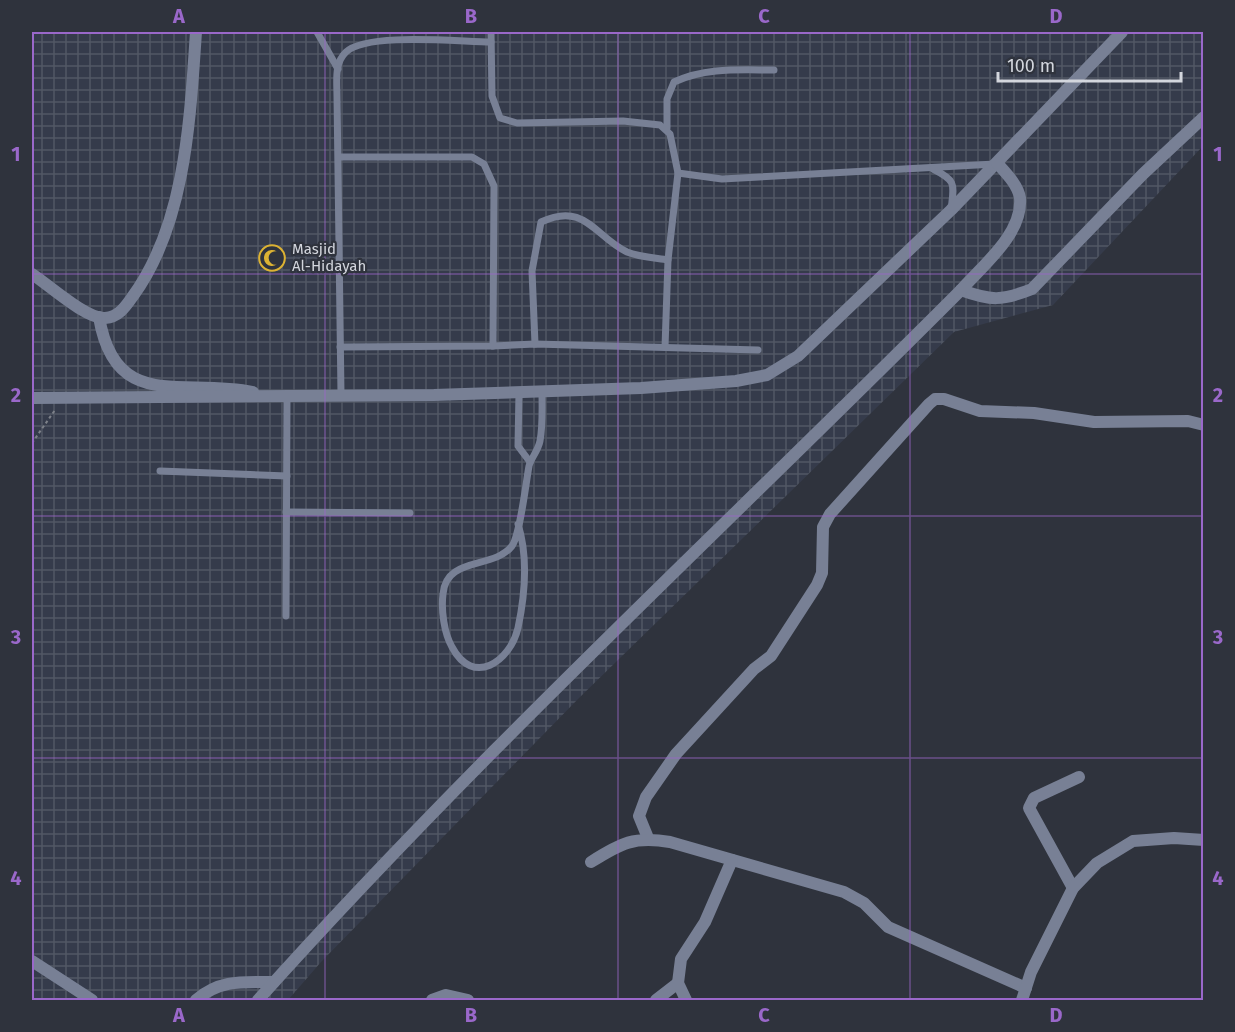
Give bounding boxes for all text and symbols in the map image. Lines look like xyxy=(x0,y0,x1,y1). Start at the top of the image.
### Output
text: A xyxy=(172,4,186,28)
text: B xyxy=(465,4,477,28)
text: C xyxy=(758,4,770,28)
text: D xyxy=(1049,4,1063,28)
scale bar xyxy=(998,45,1181,83)
text: 100 m xyxy=(1007,55,1055,77)
text: 1 xyxy=(11,142,21,166)
text: 1 xyxy=(1213,142,1223,166)
place label: Masjid Al-Hidayah xyxy=(292,240,366,275)
mosque icon: Masjid Al-Hidayah xyxy=(257,243,287,273)
text: 2 xyxy=(11,383,21,407)
text: 2 xyxy=(1213,383,1223,407)
text: 3 xyxy=(10,625,21,649)
text: 3 xyxy=(1212,625,1223,649)
text: 4 xyxy=(10,866,22,890)
text: 4 xyxy=(1212,866,1224,890)
text: A xyxy=(172,1003,186,1027)
text: B xyxy=(465,1003,477,1027)
text: C xyxy=(758,1003,770,1027)
text: D xyxy=(1049,1003,1063,1027)

